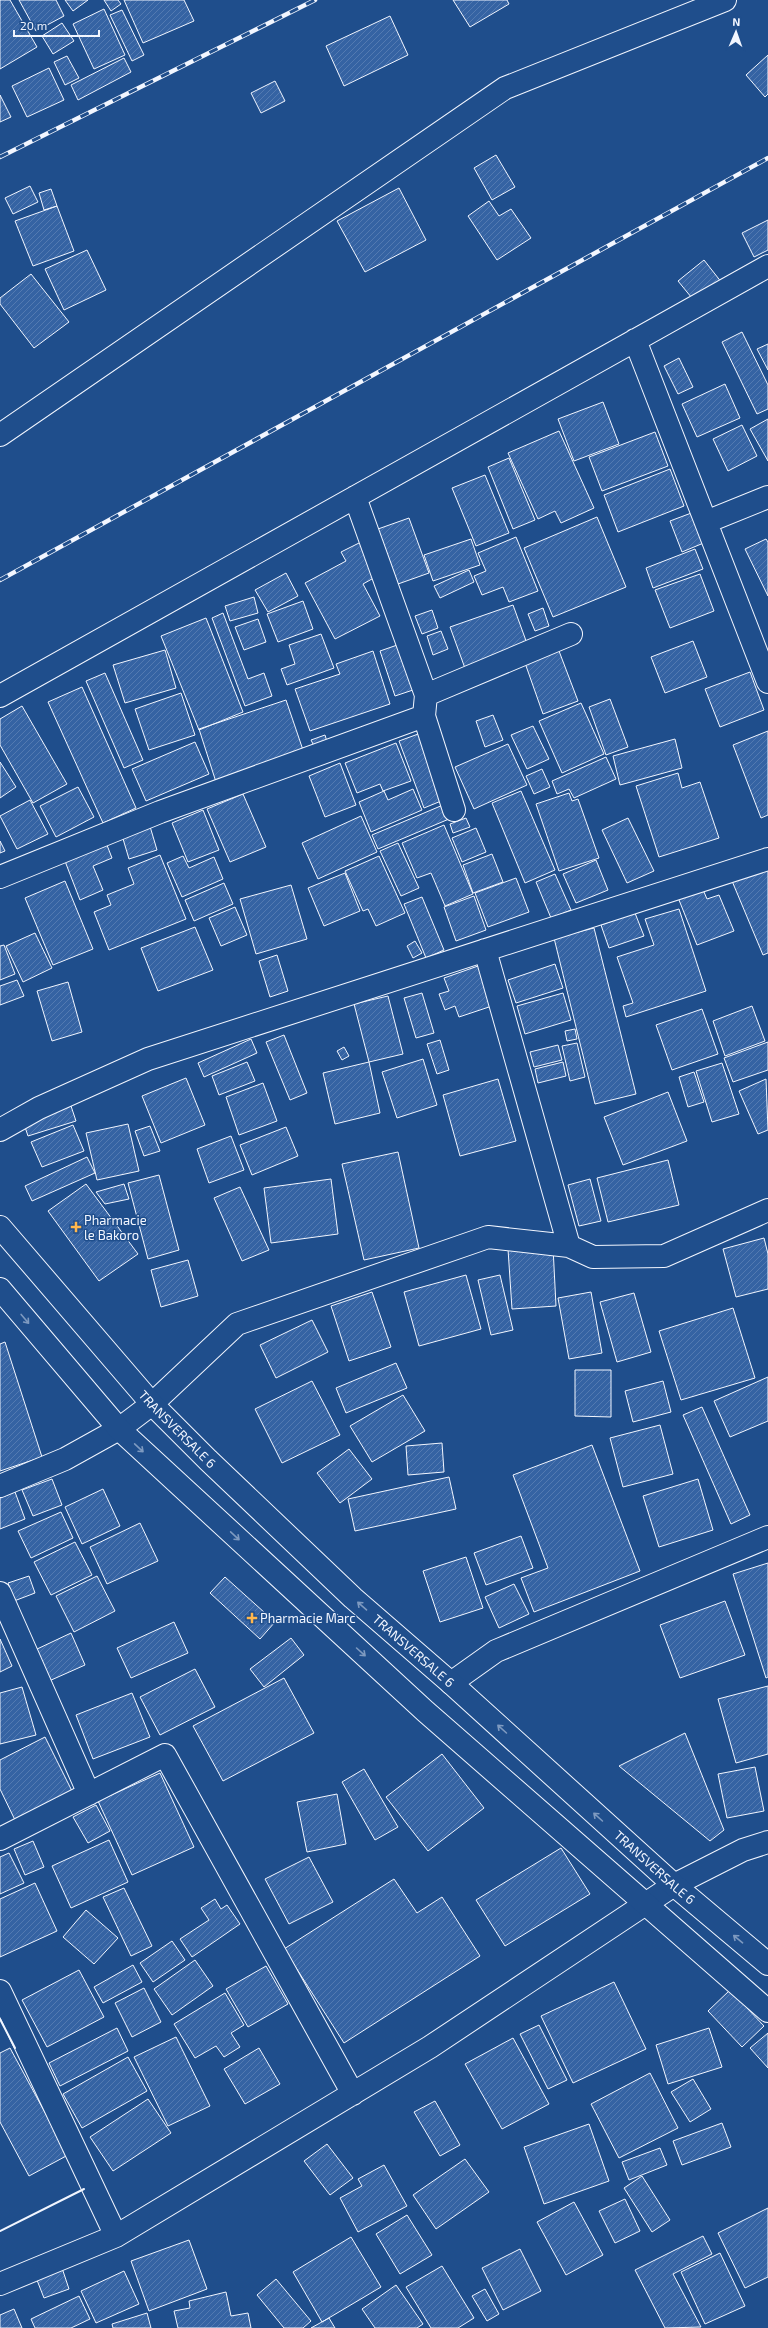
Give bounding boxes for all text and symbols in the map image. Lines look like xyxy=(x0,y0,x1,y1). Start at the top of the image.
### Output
scale bar xyxy=(14,12,99,38)
north arrow xyxy=(716,12,756,52)
text: N xyxy=(732,15,741,28)
text: 20 m xyxy=(20,18,47,32)
place label: Pharmacie le Bakoro xyxy=(84,1212,147,1243)
marker: Pharmacie le Bakoro xyxy=(71,1222,81,1232)
one-way arrow xyxy=(21,1314,30,1324)
street label: TRANSVERSALE 6 xyxy=(136,1387,219,1471)
one-way arrow xyxy=(134,1443,144,1453)
one-way arrow xyxy=(229,1531,239,1540)
one-way arrow xyxy=(357,1602,368,1611)
place label: Pharmacie Marc xyxy=(260,1610,356,1626)
street label: TRANSVERSALE 6 xyxy=(369,1611,458,1690)
marker: Pharmacie Marc xyxy=(247,1613,257,1623)
one-way arrow xyxy=(356,1648,367,1657)
one-way arrow xyxy=(497,1725,507,1734)
one-way arrow xyxy=(593,1812,603,1821)
street label: TRANSVERSALE 6 xyxy=(611,1827,698,1907)
one-way arrow xyxy=(733,1934,743,1943)

